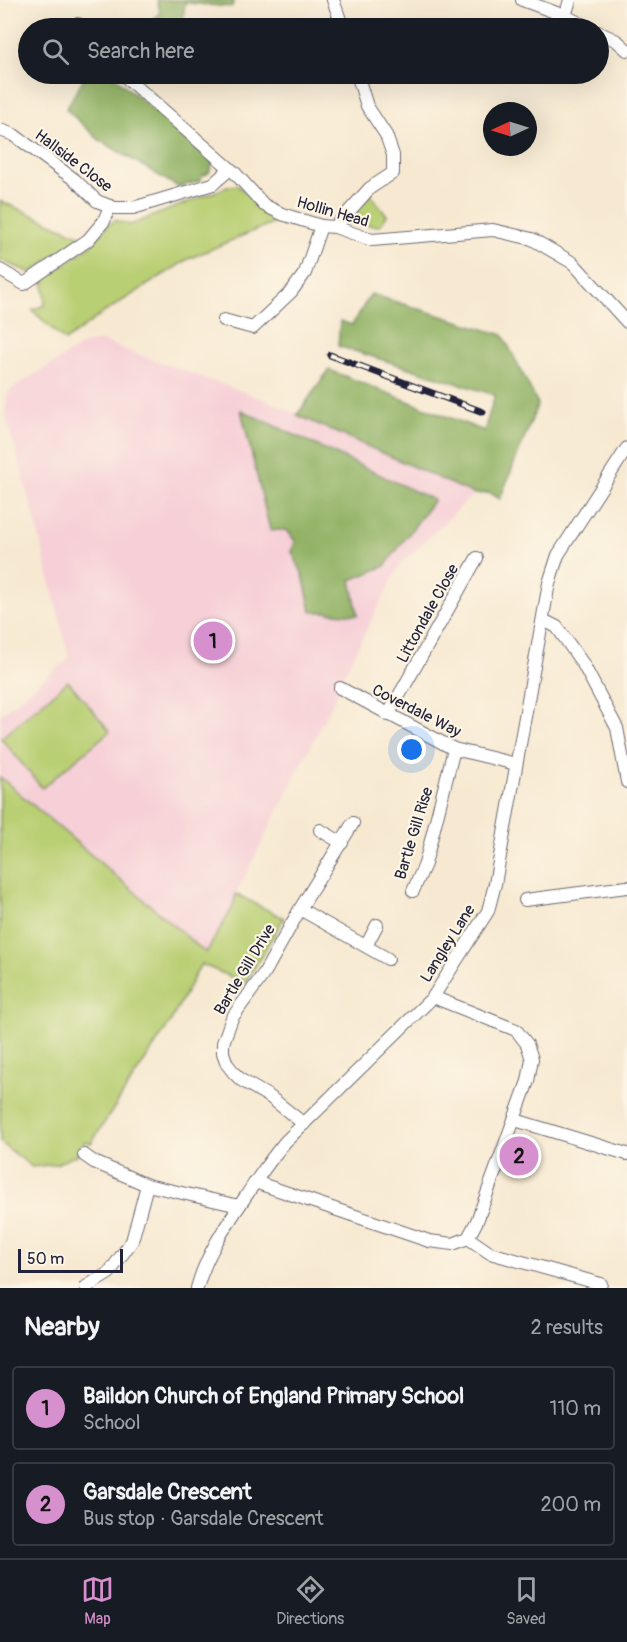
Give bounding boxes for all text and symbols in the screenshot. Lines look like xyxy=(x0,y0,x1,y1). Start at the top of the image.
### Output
search box xyxy=(18,18,609,84)
icon: search xyxy=(39,35,72,68)
text: Search here xyxy=(87,37,194,65)
north arrow xyxy=(483,102,537,156)
street label: Hallside Close xyxy=(31,125,116,196)
street label: Hollin Head xyxy=(294,192,371,232)
street label: Littondale Close xyxy=(392,560,463,666)
pin: 1 xyxy=(194,618,232,664)
street label: Coverdale Way xyxy=(369,680,465,742)
your location xyxy=(397,735,426,764)
street label: Bartle Gill Rise xyxy=(390,785,438,882)
street label: Langley Lane xyxy=(416,901,480,986)
street label: Bartle Gill Drive xyxy=(210,920,280,1019)
pin: 2 xyxy=(500,1134,538,1178)
scale bar xyxy=(18,1246,123,1274)
text: 50 m xyxy=(27,1249,64,1269)
text: Nearby xyxy=(24,1311,100,1343)
text: 2 results xyxy=(531,1315,603,1340)
text: Baildon Church of England Primary School xyxy=(83,1382,464,1410)
text: 1 xyxy=(42,1396,49,1421)
text: 110 m xyxy=(550,1396,601,1421)
text: School xyxy=(83,1410,140,1435)
text: Garsdale Crescent xyxy=(83,1478,252,1506)
text: 2 xyxy=(40,1492,51,1517)
text: 200 m xyxy=(540,1492,601,1517)
text: Bus stop · Garsdale Crescent xyxy=(83,1506,324,1531)
tab: Map xyxy=(81,1573,114,1629)
tab: Directions xyxy=(276,1573,344,1629)
tab: Saved xyxy=(506,1573,546,1629)

